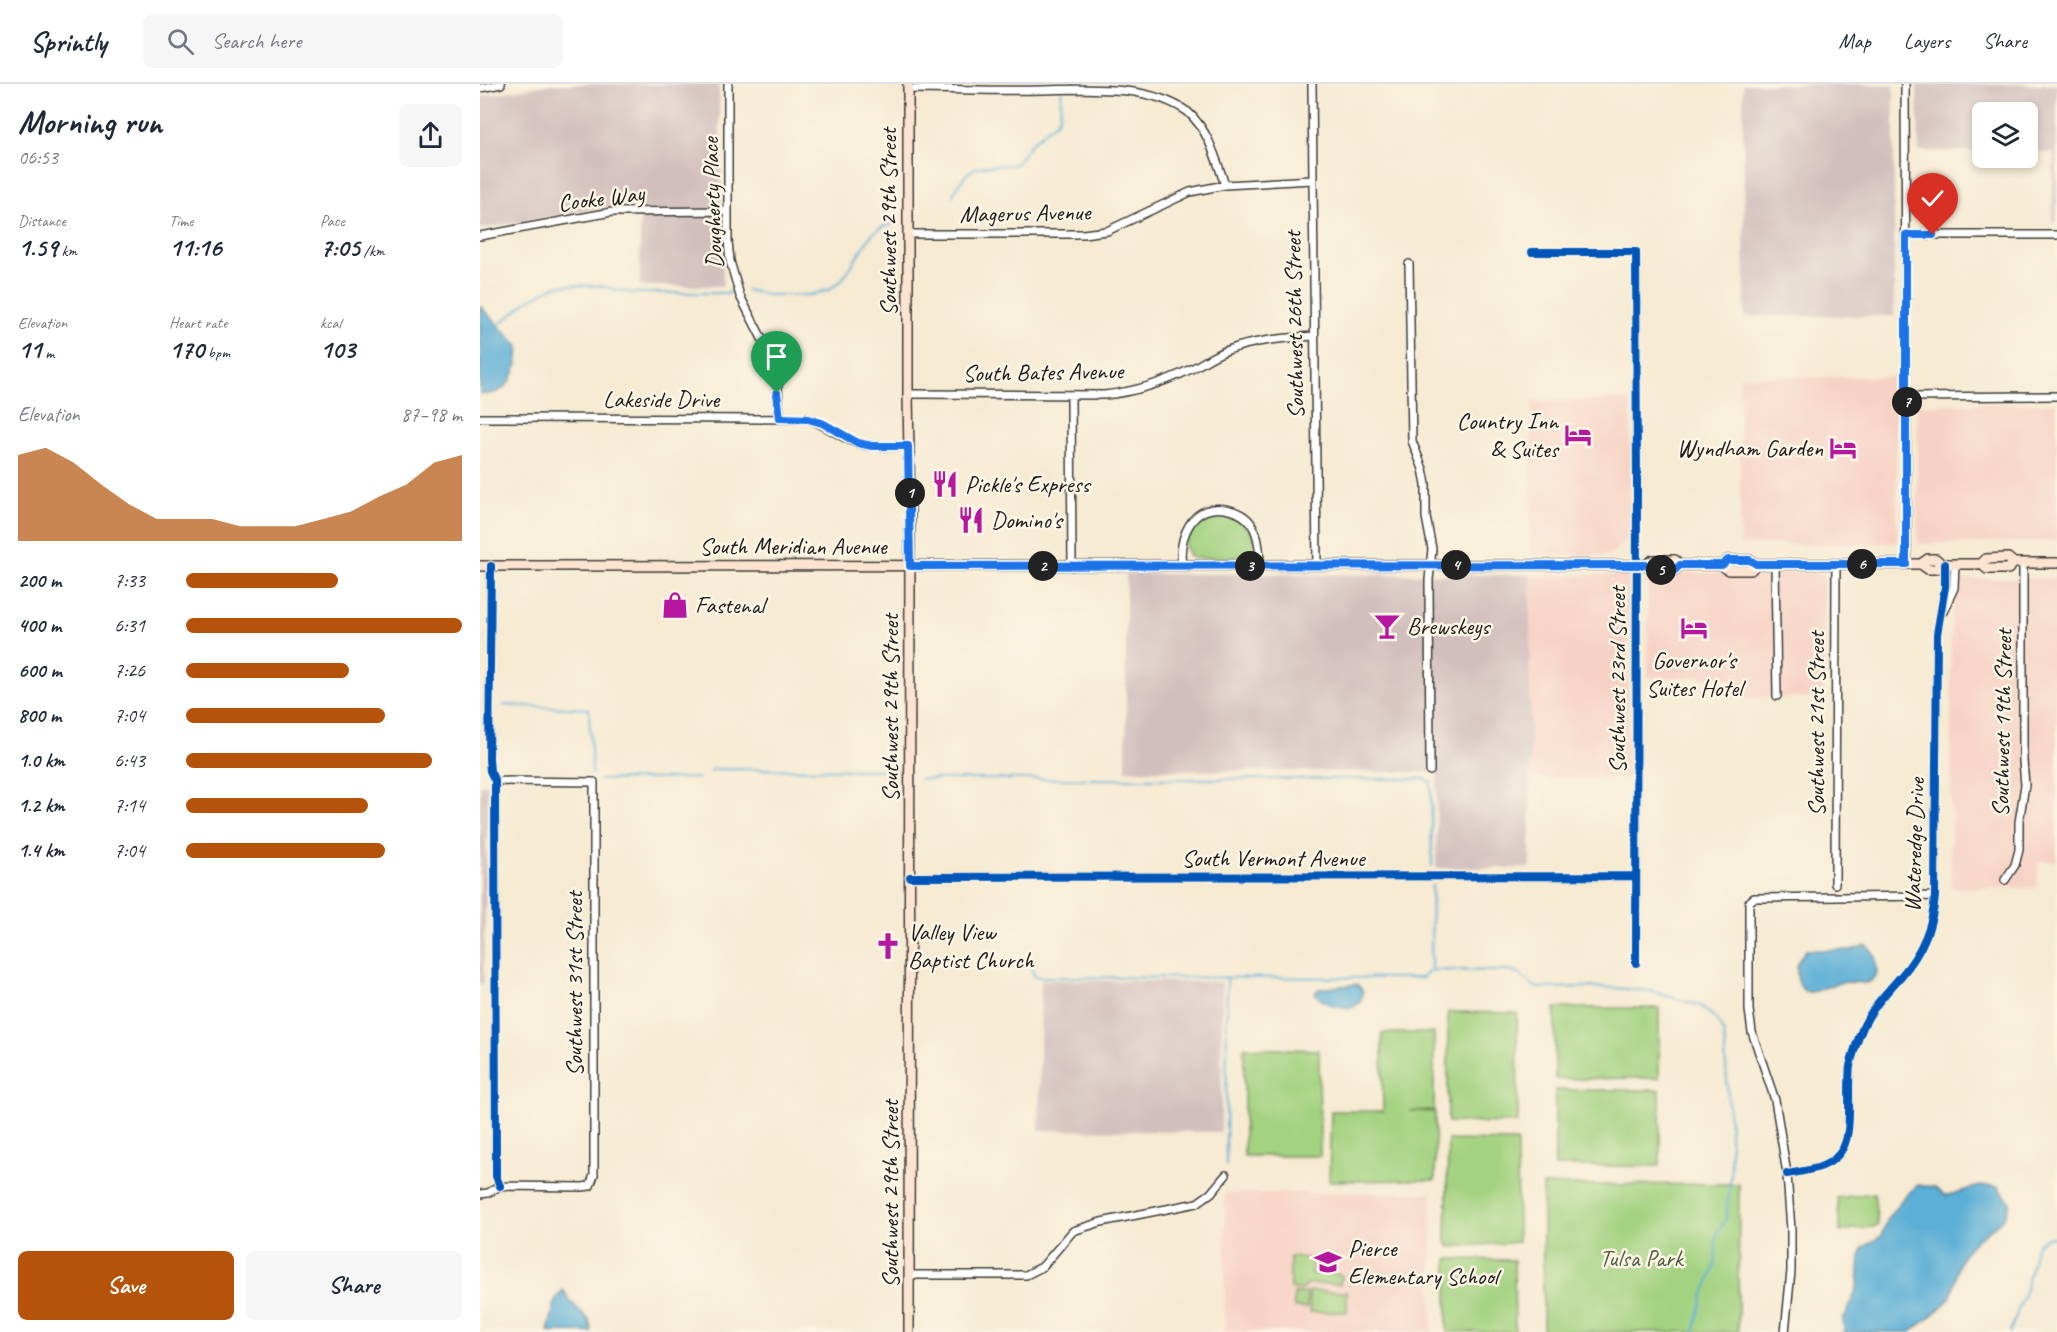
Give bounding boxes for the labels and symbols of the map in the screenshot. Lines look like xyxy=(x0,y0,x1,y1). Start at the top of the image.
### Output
street label: Southwest 29th Street xyxy=(873,126,903,316)
street label: Dougherty Place xyxy=(695,135,729,269)
pin xyxy=(1907,173,1958,235)
street label: Cooke Way xyxy=(556,178,648,218)
street label: Magerus Avenue xyxy=(959,197,1093,229)
street label: Southwest 26th Street xyxy=(1277,229,1311,419)
pin xyxy=(751,331,802,393)
street label: South Bates Avenue xyxy=(962,356,1126,388)
street label: Lakeside Drive xyxy=(603,384,721,414)
pin: 7 xyxy=(1892,387,1922,417)
place label: Country Inn & Suites xyxy=(1457,406,1560,464)
hotel icon: Country Inn & Suites xyxy=(1563,420,1593,450)
place label: Wyndham Garden xyxy=(1677,433,1823,463)
hotel icon: Wyndham Garden xyxy=(1828,433,1858,463)
restaurant icon: Pickle's Express xyxy=(930,469,960,499)
place label: Pickle's Express xyxy=(965,469,1091,499)
pin: 1 xyxy=(895,478,925,508)
restaurant icon: Domino's xyxy=(956,505,986,535)
place label: Domino's xyxy=(991,505,1065,535)
street label: South Meridian Avenue xyxy=(699,531,889,561)
pin: 6 xyxy=(1847,549,1877,579)
pin: 4 xyxy=(1441,550,1471,580)
pin: 2 xyxy=(1028,551,1058,581)
pin: 3 xyxy=(1235,551,1265,581)
pin: 5 xyxy=(1646,555,1676,585)
street label: Southwest 23rd Street xyxy=(1602,584,1632,774)
shop icon: Fastenal xyxy=(660,590,690,620)
place label: Fastenal xyxy=(695,590,768,620)
bar icon: Brewskeys xyxy=(1372,611,1402,641)
place label: Brewskeys xyxy=(1407,611,1491,641)
street label: Southwest 29th Street xyxy=(875,612,905,802)
hotel icon: Governor's Suites Hotel xyxy=(1679,613,1709,643)
street label: Southwest 19th Street xyxy=(1985,627,2019,817)
street label: Southwest 21st Street xyxy=(1801,629,1831,817)
place label: Governor's Suites Hotel xyxy=(1646,645,1746,703)
street label: Wateredge Drive xyxy=(1897,775,1931,913)
street label: South Vermont Avenue xyxy=(1182,843,1367,873)
street label: Southwest 31st Street xyxy=(559,889,589,1077)
place label: Valley View Baptist Church xyxy=(908,917,1035,975)
church icon: Valley View Baptist Church xyxy=(873,931,903,961)
street label: Southwest 29th Street xyxy=(875,1098,905,1288)
place label: Pierce Elementary School xyxy=(1348,1233,1502,1291)
park label: Tulsa Park xyxy=(1600,1243,1685,1273)
school or university icon: Pierce Elementary School xyxy=(1313,1247,1343,1277)

